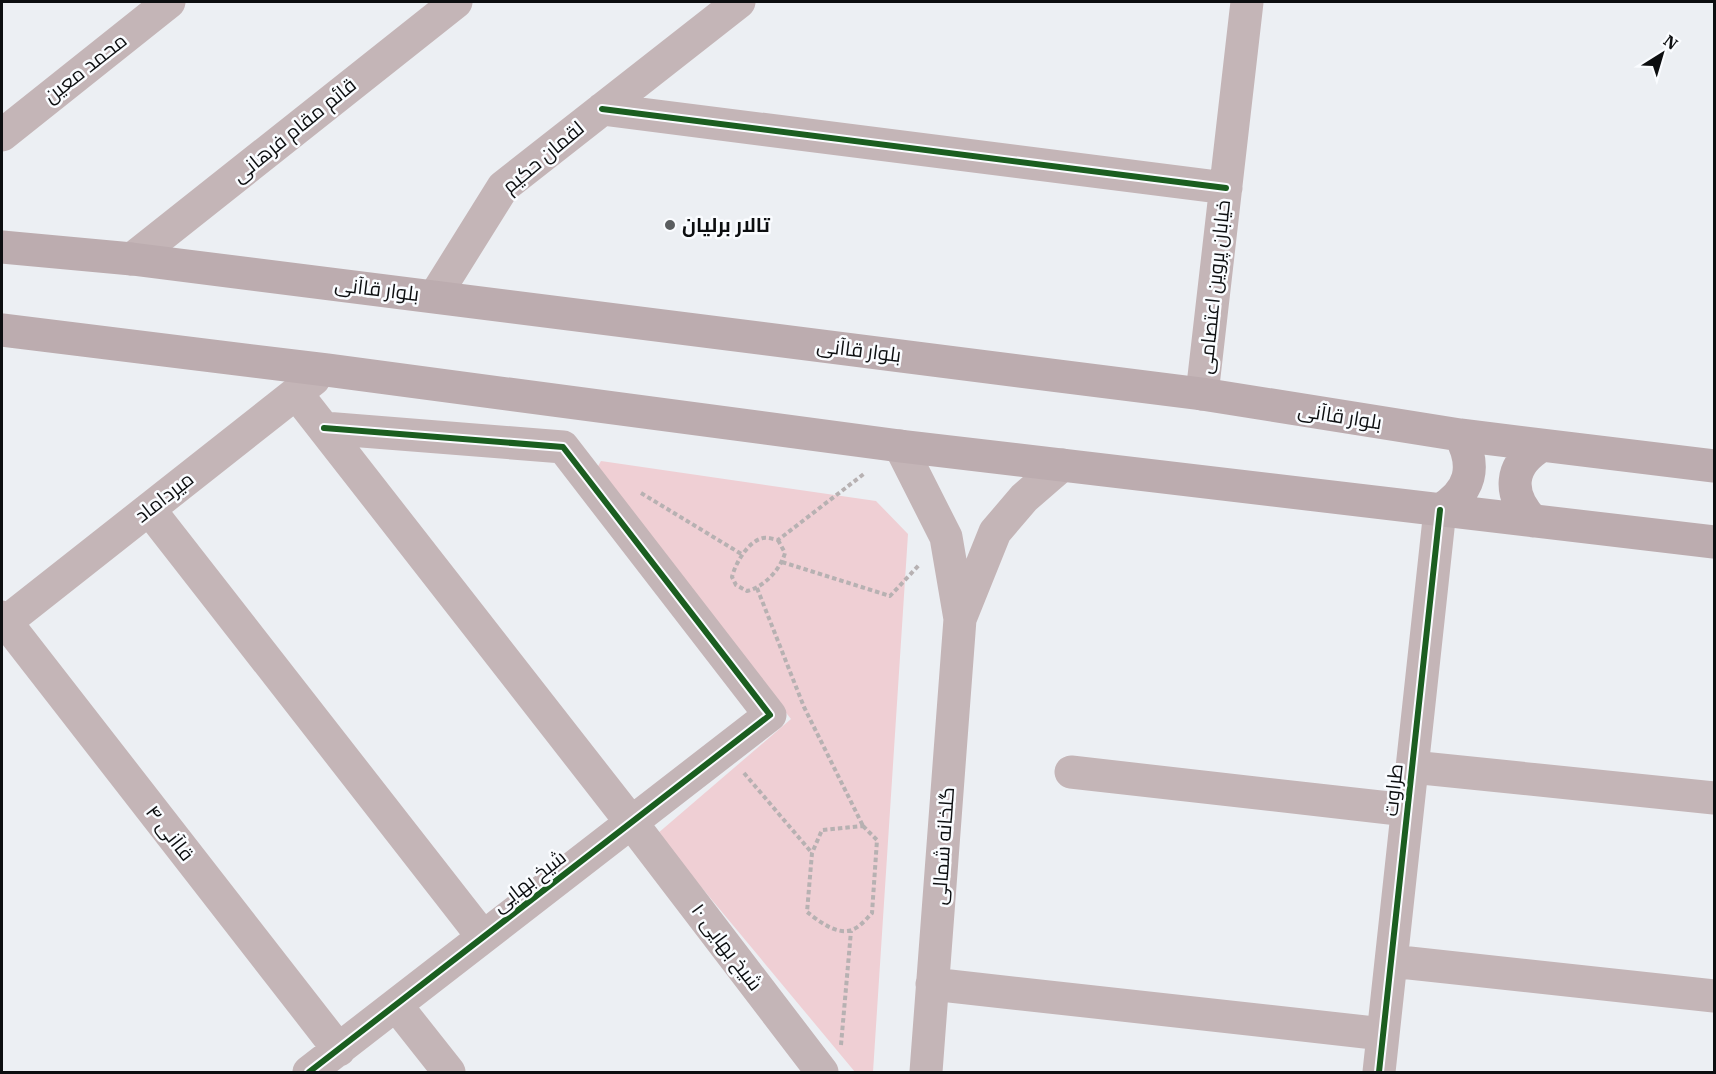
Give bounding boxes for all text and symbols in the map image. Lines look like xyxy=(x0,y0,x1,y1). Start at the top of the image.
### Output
north arrow xyxy=(1632,24,1692,84)
street label: محمد معین xyxy=(37,26,132,109)
text: N xyxy=(1660,30,1682,54)
street label: قائم مقام فرهانی xyxy=(226,71,362,189)
street label: لقمان حکیم xyxy=(496,114,590,200)
street label: خیابان پروین اعتصامی xyxy=(1191,199,1236,375)
place label: تالار برلیان xyxy=(682,211,771,238)
marker: تالار برلیان xyxy=(663,218,677,232)
street label: بلوار قاآنی xyxy=(333,270,421,307)
street label: بلوار قاآنی xyxy=(815,331,903,368)
street label: بلوار قاآنی xyxy=(1296,396,1384,435)
street label: میرداماد xyxy=(129,465,199,528)
street label: طراوت xyxy=(1376,762,1409,818)
street label: گلخانه شمالی xyxy=(925,786,960,906)
street label: قاآنی ۴ xyxy=(140,799,201,866)
street label: شیخ بهایی xyxy=(486,843,572,919)
street label: شیخ بهایی ۱۰ xyxy=(685,897,769,997)

